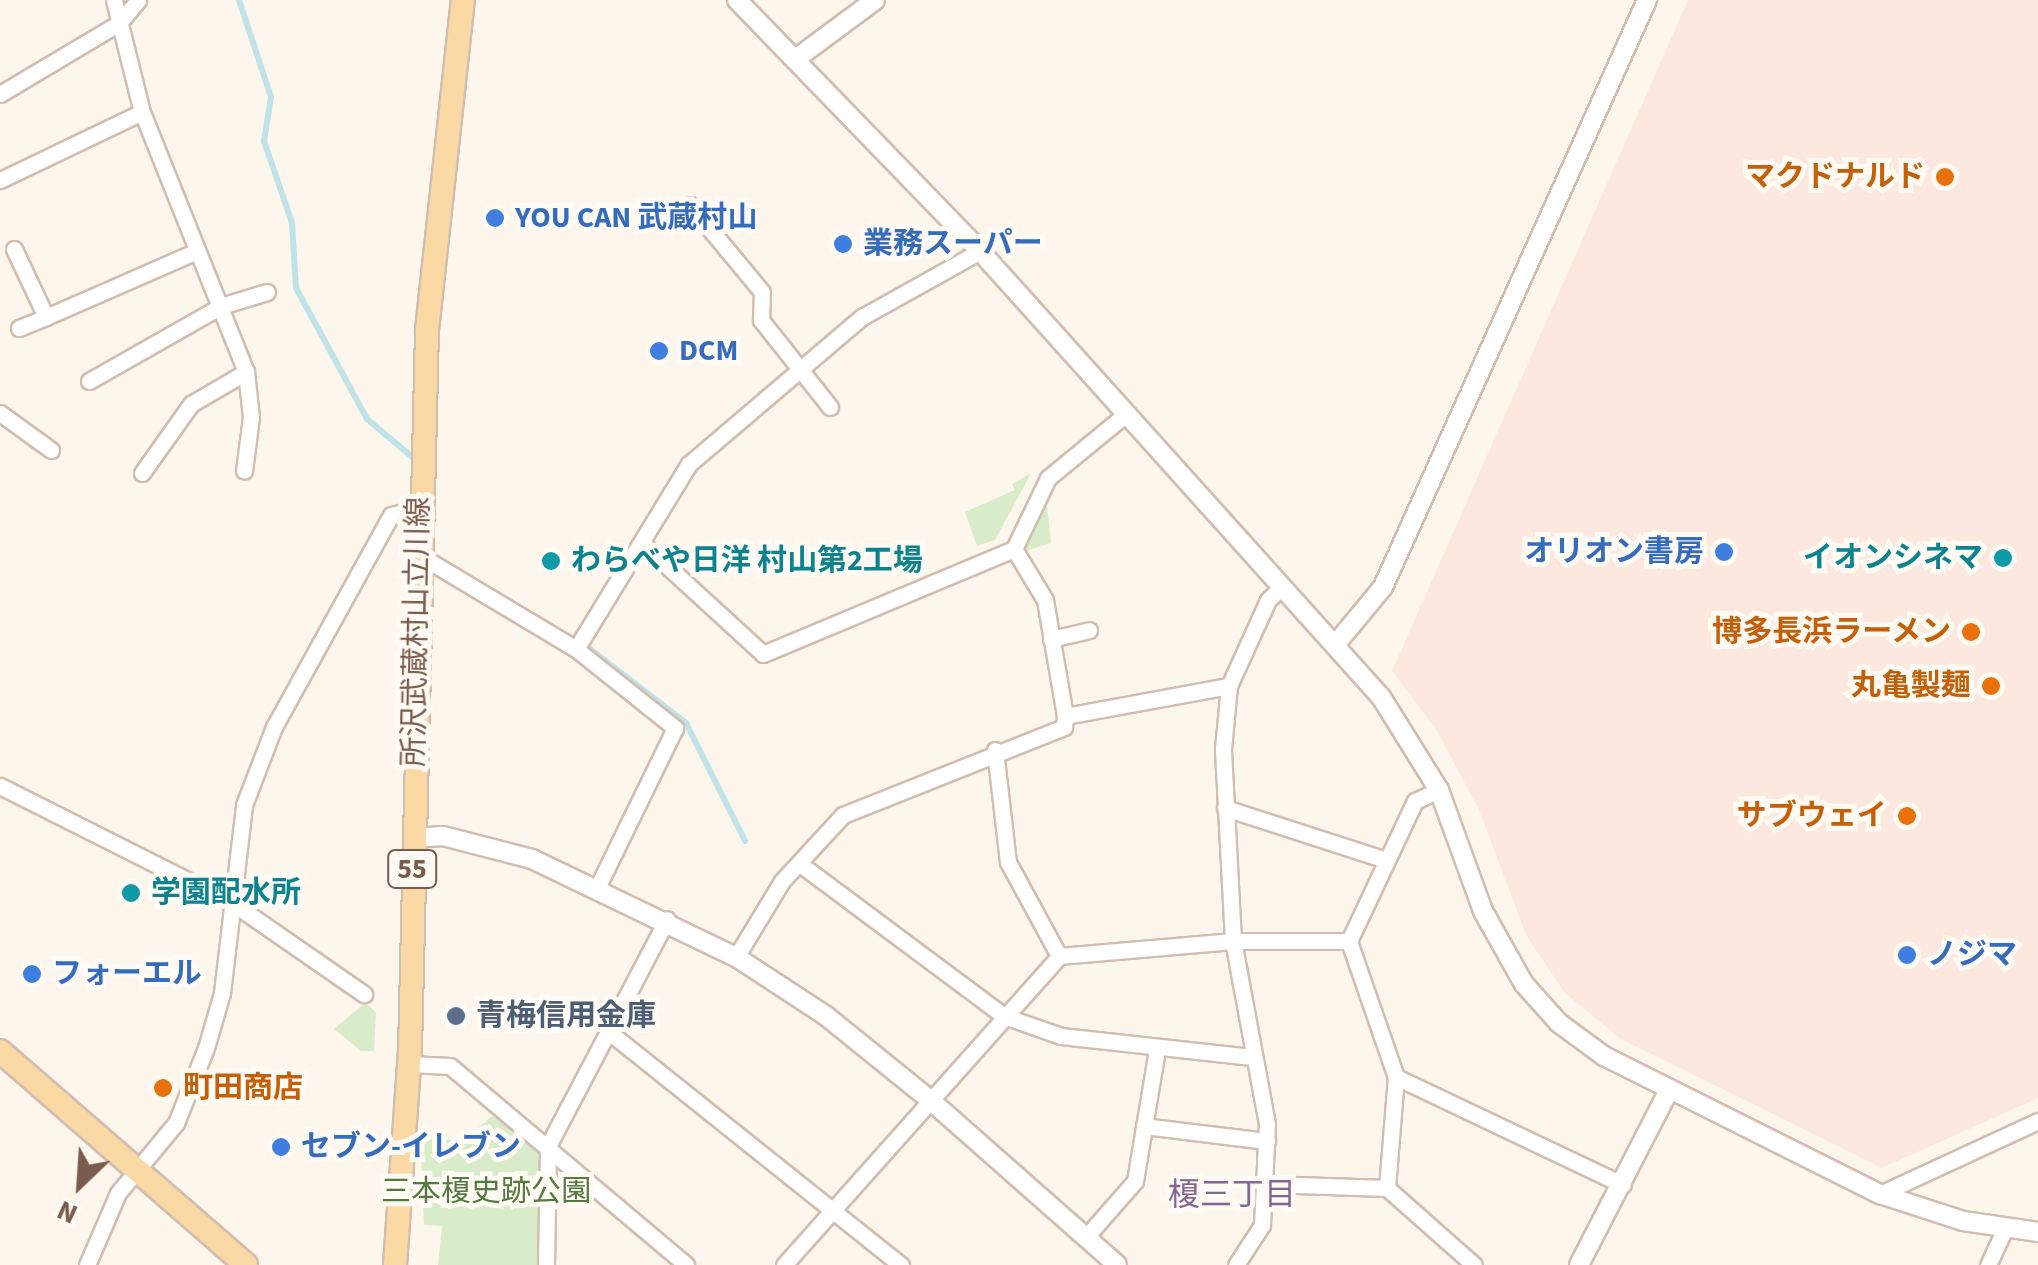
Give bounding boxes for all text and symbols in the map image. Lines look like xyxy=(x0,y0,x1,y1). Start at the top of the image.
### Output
place label: マクドナルド xyxy=(1745,159,1925,195)
marker: マクドナルド xyxy=(1934,166,1956,188)
place label: YOU CAN 武蔵村山 xyxy=(515,200,757,236)
marker: YOU CAN 武蔵村山 xyxy=(484,207,506,229)
place label: 業務スーパー xyxy=(863,226,1043,262)
marker: 業務スーパー xyxy=(832,233,854,255)
place label: DCM xyxy=(679,333,738,369)
marker: DCM xyxy=(648,340,670,362)
street label: 所沢武蔵村山立川線 xyxy=(397,497,437,767)
place label: オリオン書房 xyxy=(1524,534,1704,570)
place label: イオンシネマ xyxy=(1803,540,1983,576)
marker: オリオン書房 xyxy=(1713,541,1735,563)
place label: わらべや日洋 村山第2工場 xyxy=(571,543,923,579)
marker: イオンシネマ xyxy=(1992,547,2014,569)
marker: わらべや日洋 村山第2工場 xyxy=(540,550,562,572)
place label: 博多長浜ラーメン xyxy=(1711,614,1951,650)
marker: 博多長浜ラーメン xyxy=(1960,621,1982,643)
place label: 丸亀製麺 xyxy=(1851,668,1971,704)
marker: 丸亀製麺 xyxy=(1980,675,2002,697)
place label: サブウェイ xyxy=(1737,798,1887,834)
marker: サブウェイ xyxy=(1896,805,1918,827)
road number: 55 xyxy=(387,846,437,892)
place label: 学園配水所 xyxy=(151,875,301,911)
marker: 学園配水所 xyxy=(120,882,142,904)
place label: ノジマ xyxy=(1927,937,2017,973)
marker: ノジマ xyxy=(1896,944,1918,966)
place label: フォーエル xyxy=(52,956,202,992)
marker: フォーエル xyxy=(21,963,43,985)
place label: 青梅信用金庫 xyxy=(476,998,656,1034)
marker: 青梅信用金庫 xyxy=(445,1005,467,1027)
place label: 町田商店 xyxy=(183,1070,303,1106)
marker: 町田商店 xyxy=(152,1077,174,1099)
place label: セブン-イレブン xyxy=(301,1129,521,1165)
north arrow xyxy=(30,1135,130,1235)
marker: セブン-イレブン xyxy=(270,1136,292,1158)
park label: 三本榎史跡公園 xyxy=(381,1174,591,1210)
district label: 榎三丁目 xyxy=(1168,1176,1296,1214)
text: N xyxy=(50,1190,84,1234)

